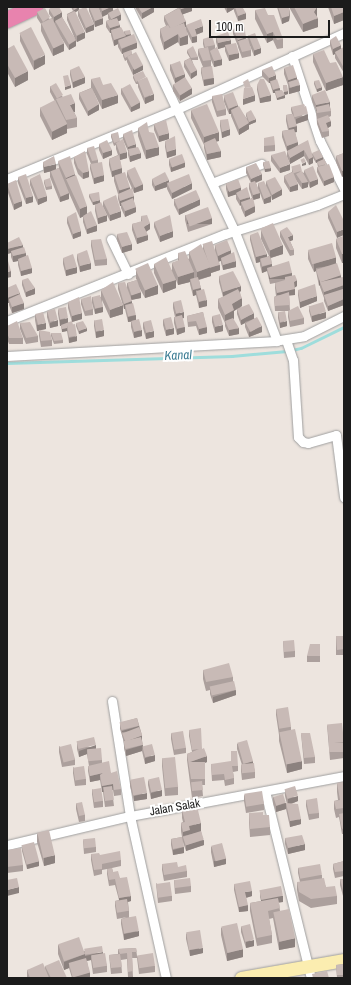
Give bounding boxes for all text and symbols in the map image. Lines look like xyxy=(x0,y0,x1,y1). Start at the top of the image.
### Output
scale bar xyxy=(211,12,332,38)
text: 100 m xyxy=(216,19,243,35)
water label: Kanal xyxy=(164,348,192,364)
street label: Jalan Salak xyxy=(149,796,201,820)

